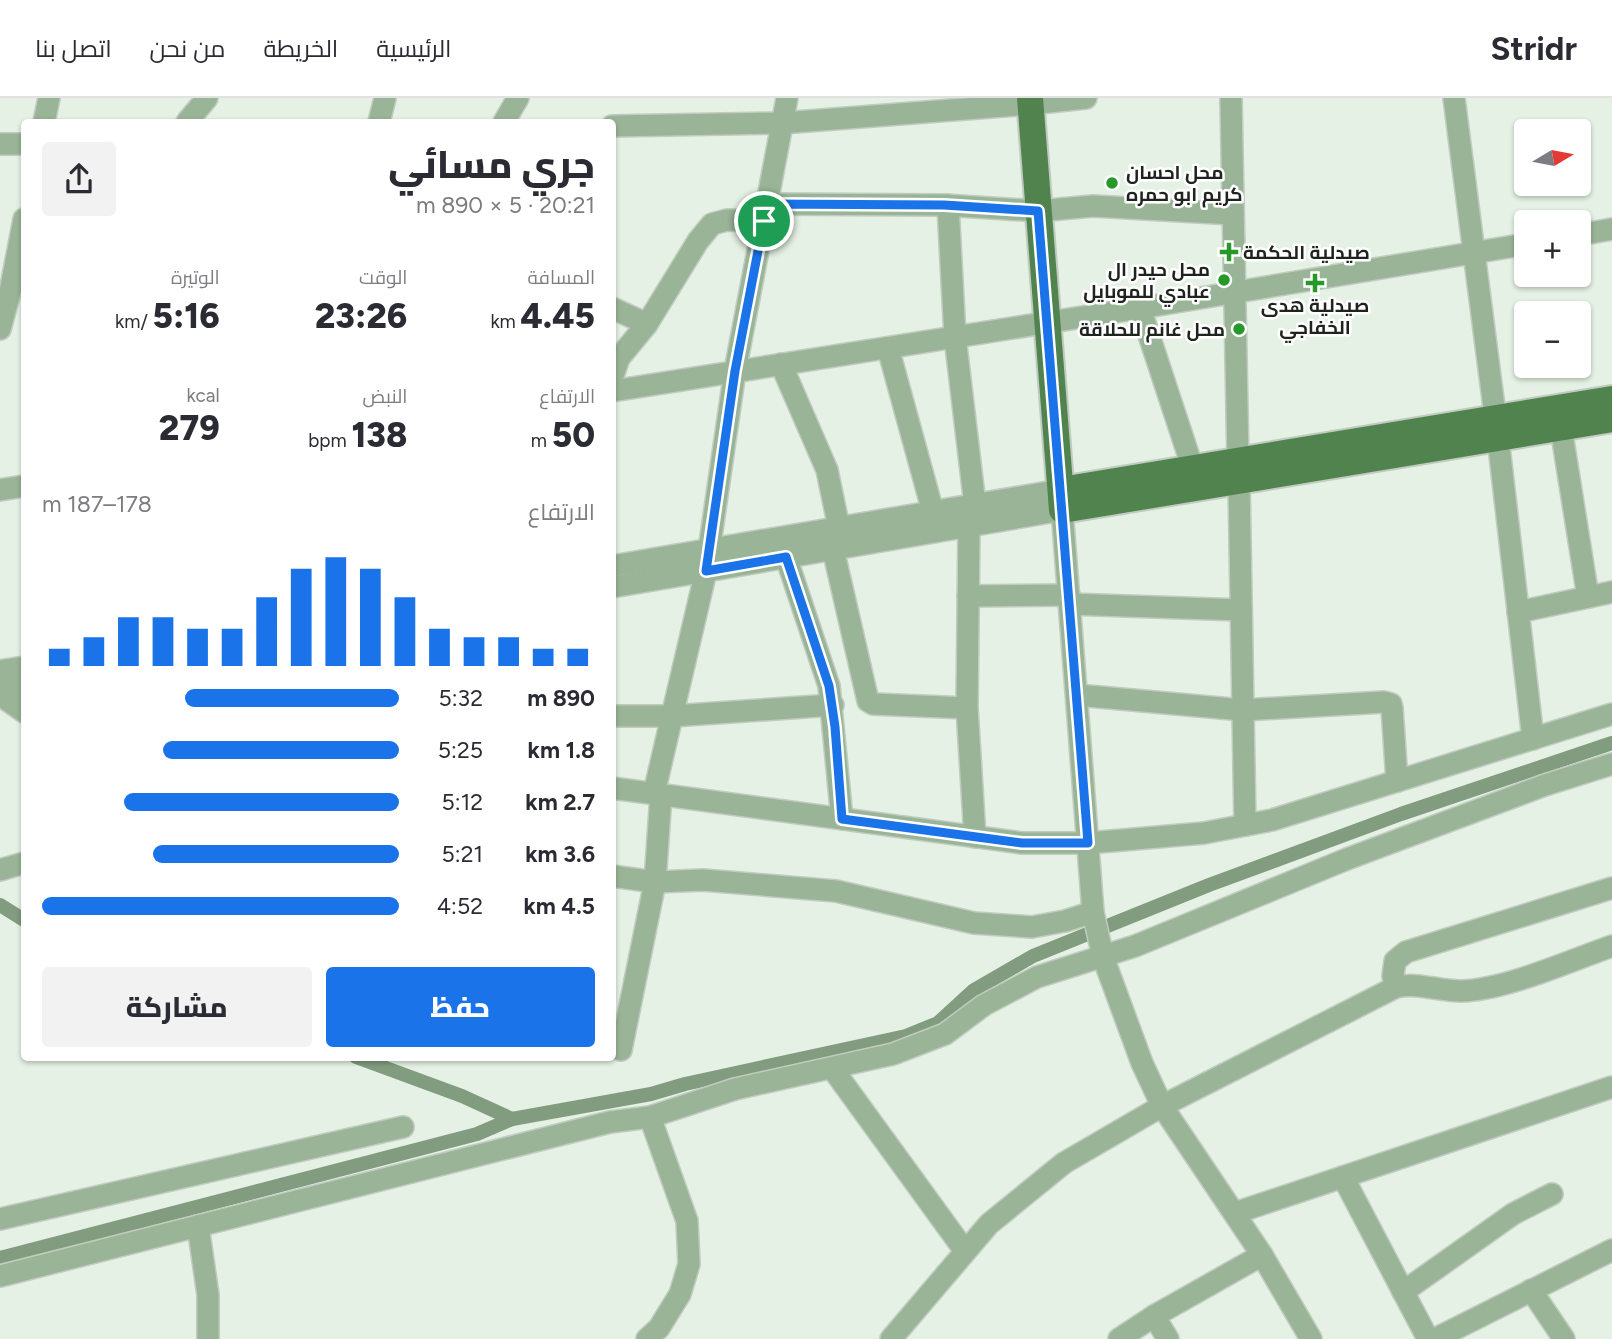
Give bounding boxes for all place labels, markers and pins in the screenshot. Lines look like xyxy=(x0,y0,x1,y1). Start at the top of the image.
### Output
place label: محل احسان كريم ابو حمره xyxy=(1126,161,1243,208)
marker: محل احسان كريم ابو حمره xyxy=(1104,175,1120,191)
pin xyxy=(734,191,794,251)
place label: صيدلية الحكمة xyxy=(1243,241,1370,264)
marker: صيدلية الحكمة xyxy=(1221,244,1237,260)
place label: محل حيدر ال عبادي للموبايل xyxy=(1083,258,1210,307)
marker: محل حيدر ال عبادي للموبايل xyxy=(1216,272,1232,288)
marker: صيدلية هدى الخفاجي xyxy=(1307,275,1323,291)
place label: صيدلية هدى الخفاجي xyxy=(1261,294,1369,343)
place label: محل غانم للحلاقة xyxy=(1079,318,1225,343)
marker: محل غانم للحلاقة xyxy=(1231,321,1247,337)

